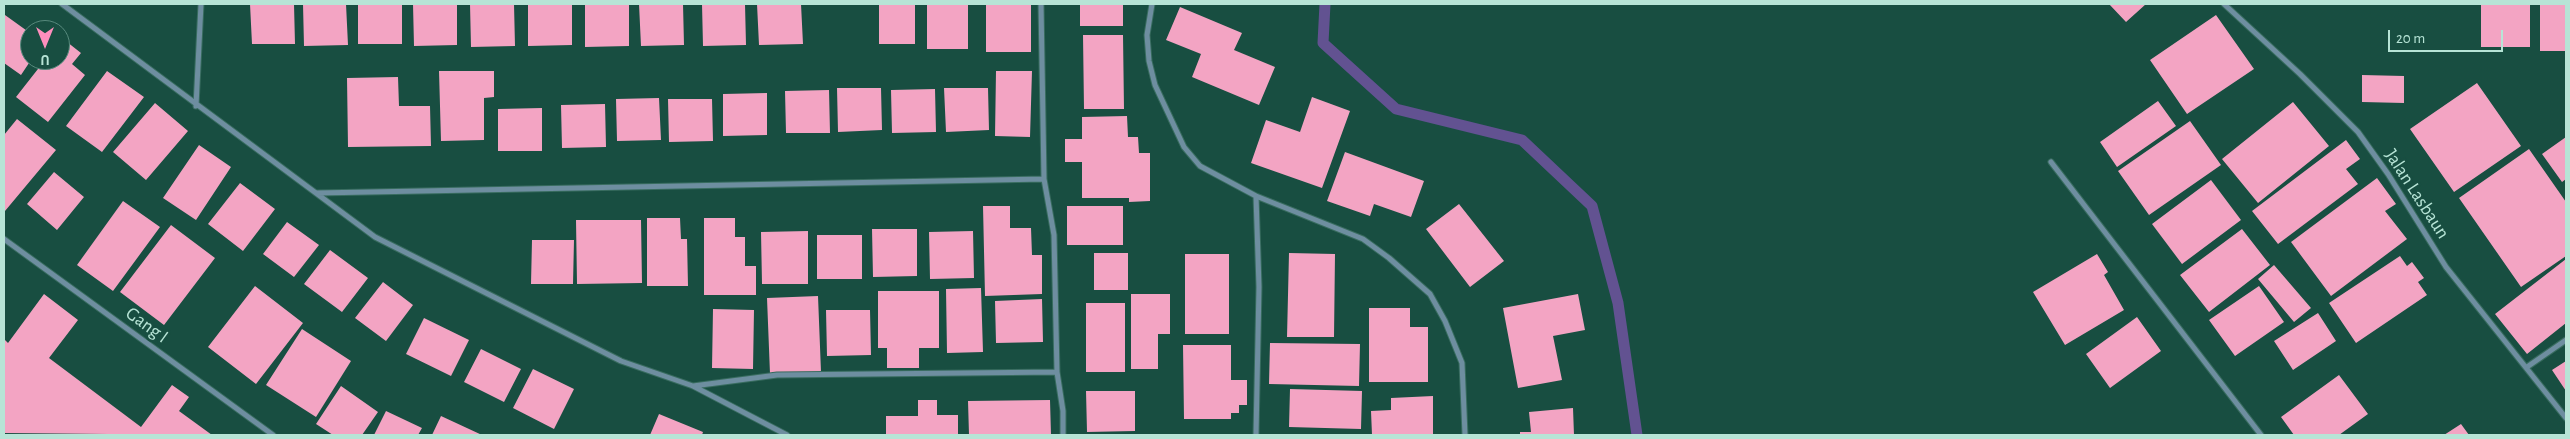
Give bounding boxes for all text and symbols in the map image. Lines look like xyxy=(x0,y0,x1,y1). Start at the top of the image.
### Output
north arrow xyxy=(20,20,70,70)
scale bar xyxy=(2390,20,2505,52)
text: 20 m xyxy=(2396,31,2425,46)
text: U xyxy=(41,52,49,66)
street label: Jalan Lasbaun xyxy=(2380,145,2454,243)
street label: Gang I xyxy=(121,302,173,348)

